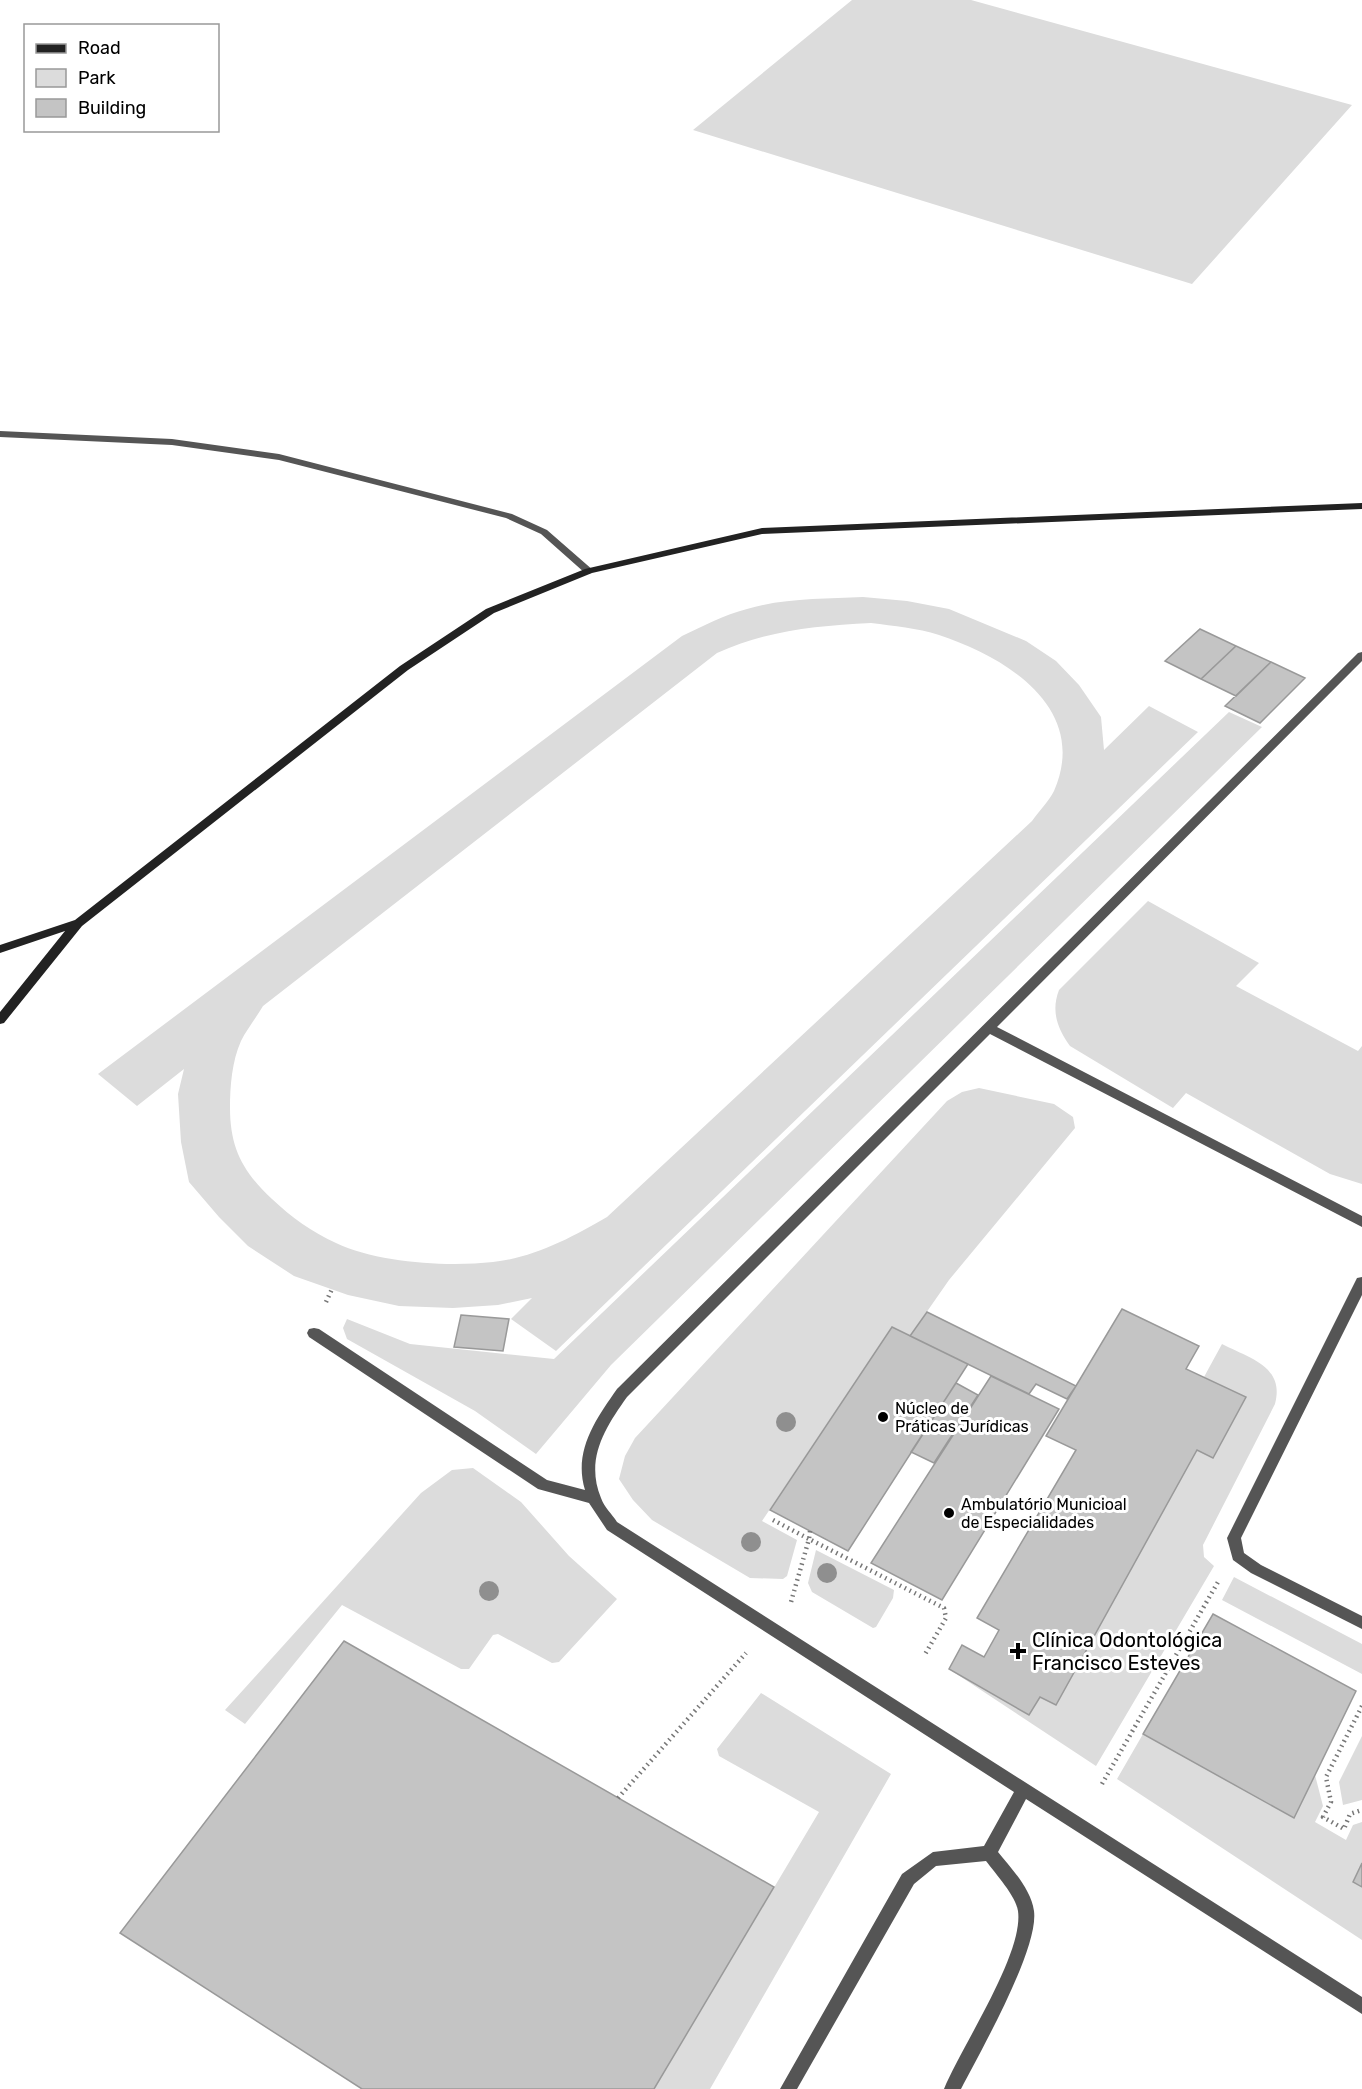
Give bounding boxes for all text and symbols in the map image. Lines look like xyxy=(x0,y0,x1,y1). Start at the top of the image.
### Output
legend xyxy=(24,24,219,132)
text: Road xyxy=(78,37,121,59)
text: Park xyxy=(78,67,116,89)
text: Building xyxy=(78,97,146,119)
place label: Núcleo de Práticas Jurídicas xyxy=(895,1399,1029,1436)
marker: Núcleo de Práticas Jurídicas xyxy=(876,1410,890,1424)
place label: Ambulatório Municioal de Especialidades xyxy=(961,1495,1127,1532)
marker: Ambulatório Municioal de Especialidades xyxy=(942,1506,956,1520)
place label: Clínica Odontológica Francisco Esteves xyxy=(1032,1628,1222,1675)
marker: Clínica Odontológica Francisco Esteves xyxy=(1009,1642,1027,1660)

